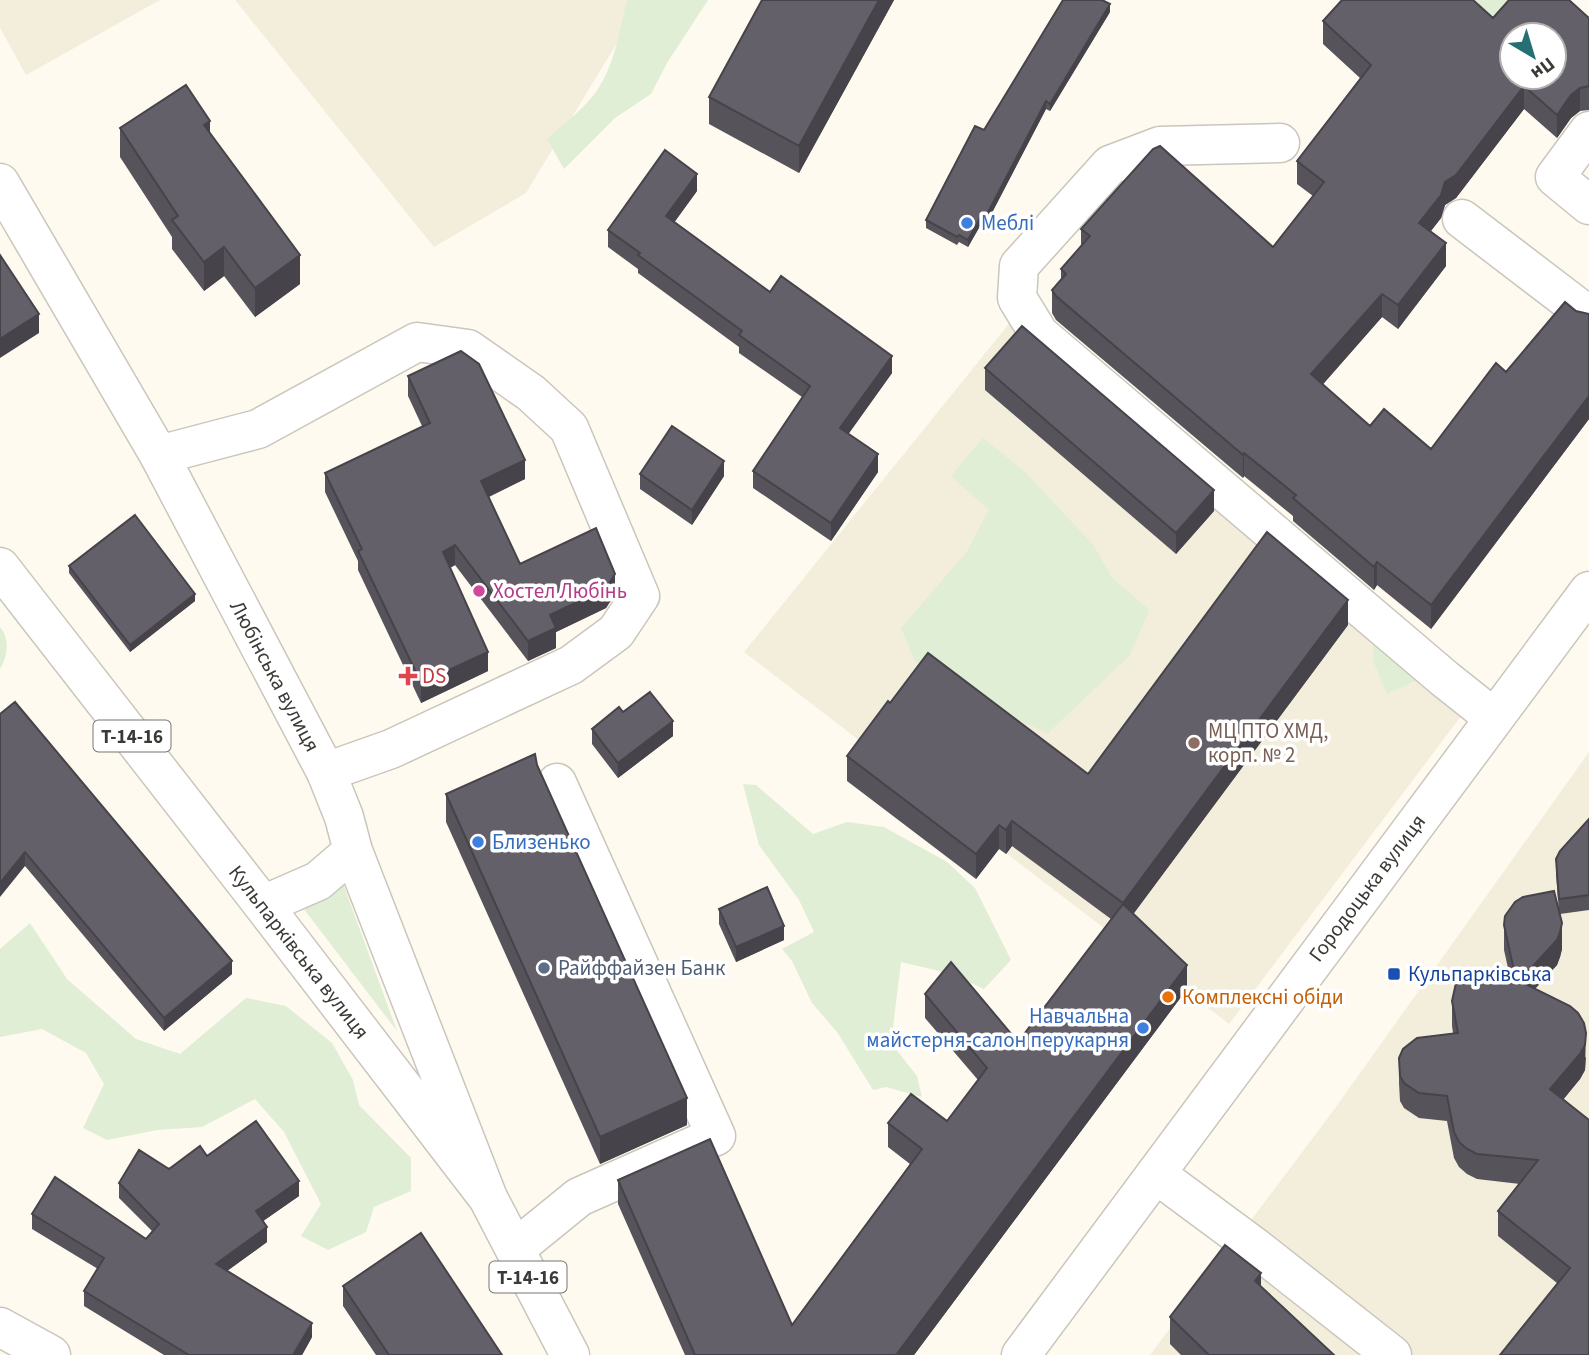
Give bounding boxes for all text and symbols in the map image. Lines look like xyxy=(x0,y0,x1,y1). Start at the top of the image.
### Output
north arrow xyxy=(1498,21,1568,91)
text: Пн xyxy=(1525,50,1560,86)
place label: Меблі xyxy=(981,208,1034,238)
marker: Меблі xyxy=(959,215,975,231)
place label: Хостел Любінь xyxy=(493,576,627,606)
marker: Хостел Любінь xyxy=(471,583,487,599)
street label: Любінська вулиця xyxy=(222,595,328,757)
place label: DS xyxy=(422,661,446,691)
marker: DS xyxy=(400,668,416,684)
place label: МЦ ПТО ХМД, корп. № 2 xyxy=(1208,716,1328,770)
road number: Т-14-16 xyxy=(94,720,170,751)
marker: МЦ ПТО ХМД, корп. № 2 xyxy=(1186,735,1202,751)
street label: Городоцька вулиця xyxy=(1301,808,1433,968)
place label: Близенько xyxy=(492,827,591,857)
marker: Близенько xyxy=(470,834,486,850)
street label: Кульпарківська вулиця xyxy=(221,859,377,1045)
place label: Райффайзен Банк xyxy=(558,953,726,983)
place label: Кульпарківська xyxy=(1408,959,1552,989)
marker: Райффайзен Банк xyxy=(536,960,552,976)
marker: Кульпарківська xyxy=(1386,966,1402,982)
place label: Комплексні обіди xyxy=(1182,982,1344,1012)
marker: Комплексні обіди xyxy=(1160,989,1176,1005)
place label: Навчальна майстерня-салон перукарня xyxy=(866,1001,1129,1055)
marker: Навчальна майстерня-салон перукарня xyxy=(1135,1020,1151,1036)
road number: Т-14-16 xyxy=(490,1261,566,1292)

